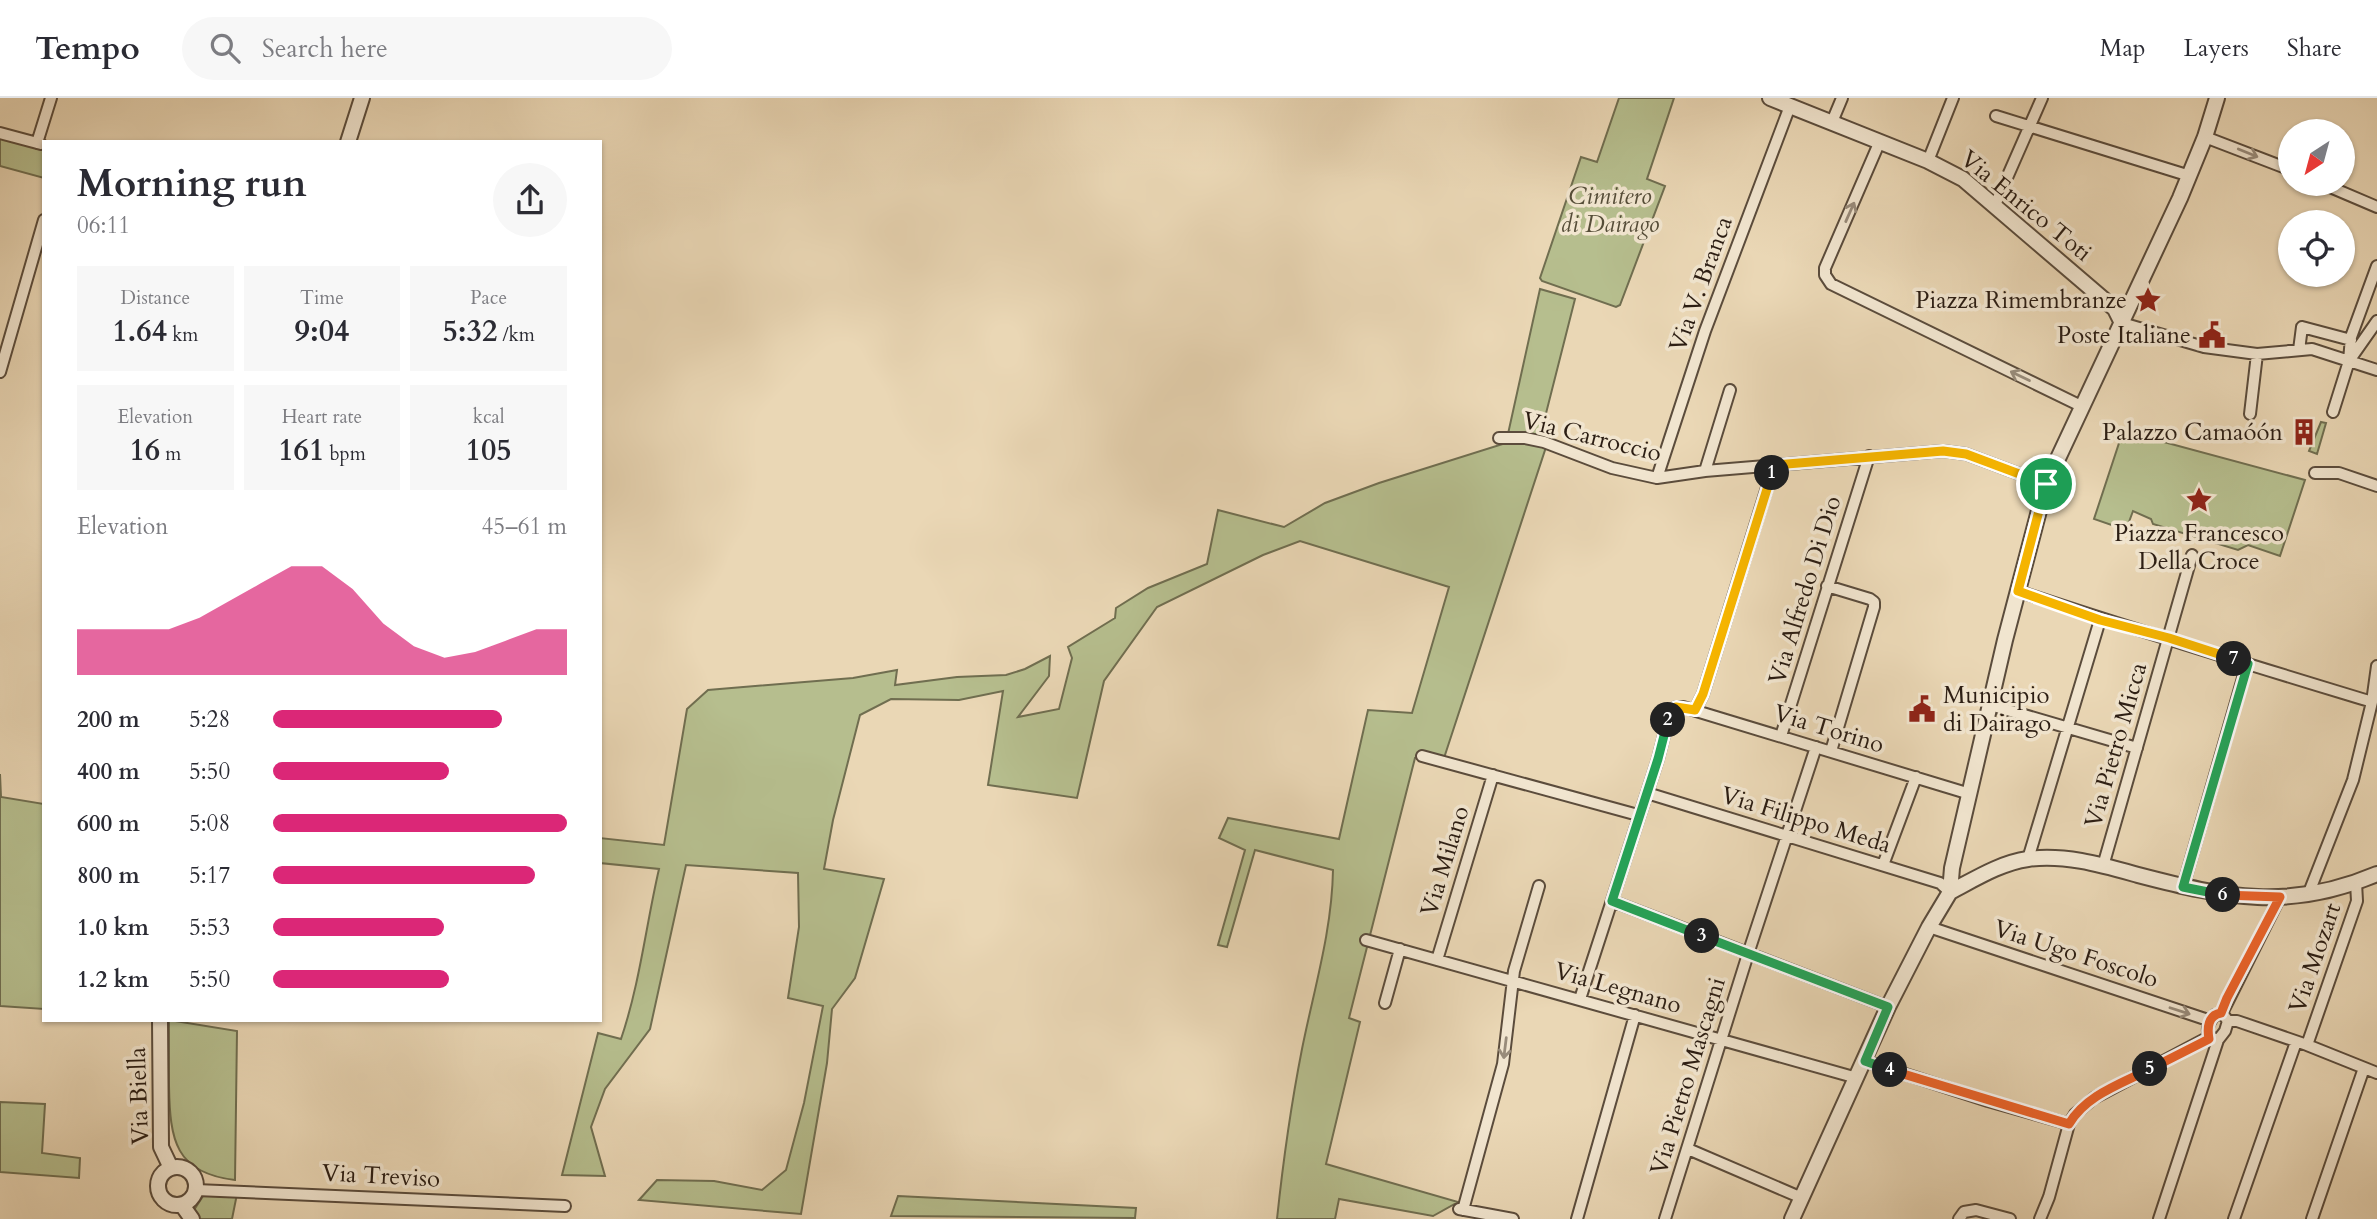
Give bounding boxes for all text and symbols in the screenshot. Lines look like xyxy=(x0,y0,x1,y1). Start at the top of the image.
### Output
search box xyxy=(182,17,672,80)
text: Tempo xyxy=(35,26,140,71)
icon: search xyxy=(206,29,244,67)
text: Search here xyxy=(262,31,388,66)
text: Map xyxy=(2100,32,2146,65)
text: Layers xyxy=(2184,32,2249,65)
text: Share xyxy=(2287,32,2342,65)
north arrow xyxy=(2278,119,2356,196)
map controls xyxy=(2278,119,2355,287)
street label: Via Enrico Toti xyxy=(1953,143,2099,269)
one-way arrow xyxy=(2237,147,2259,160)
text: Morning run xyxy=(77,158,307,210)
button: share xyxy=(493,163,567,237)
park label: Cimitero di Dairago xyxy=(1561,180,1659,241)
one-way arrow xyxy=(1844,202,1857,224)
text: 06:11 xyxy=(77,210,130,241)
button: locate xyxy=(2278,210,2355,287)
street label: Via V. Branca xyxy=(1661,211,1741,356)
place label: Piazza Rimembranze xyxy=(1915,284,2127,317)
text: Distance xyxy=(121,285,190,311)
text: Time xyxy=(300,285,344,311)
text: Pace xyxy=(470,285,507,311)
place icon: Piazza Rimembranze xyxy=(2133,285,2163,315)
text: 1.64 xyxy=(112,311,167,352)
text: 9:04 xyxy=(295,311,349,352)
text: 5:32 xyxy=(443,311,497,352)
place label: Poste Italiane xyxy=(2057,319,2191,352)
public building icon: Poste Italiane xyxy=(2197,320,2227,350)
text: km xyxy=(167,322,198,348)
text: /km xyxy=(497,322,535,348)
one-way arrow xyxy=(2010,368,2031,382)
text: Elevation xyxy=(118,404,193,430)
text: Heart rate xyxy=(282,404,362,430)
text: kcal xyxy=(473,404,505,430)
street label: Via Carroccio xyxy=(1519,404,1665,470)
place label: Palazzo Camaóón xyxy=(2102,416,2283,449)
building icon: Palazzo Camaóón xyxy=(2289,417,2319,447)
text: 16 xyxy=(129,430,160,471)
text: 161 xyxy=(278,430,324,471)
text: 105 xyxy=(466,430,512,471)
text: m xyxy=(160,441,181,467)
text: bpm xyxy=(324,441,366,467)
pin xyxy=(2016,454,2076,514)
pin: 1 xyxy=(1754,456,1790,490)
text: 1 xyxy=(1767,459,1776,485)
icon: arrive xyxy=(2027,465,2065,503)
place icon: Piazza Francesco Della Croce xyxy=(2184,485,2214,515)
street label: Via Alfredo Di Dio xyxy=(1761,492,1849,688)
text: Elevation xyxy=(77,511,168,542)
text: 45–61 m xyxy=(482,511,567,542)
place label: Piazza Francesco Della Croce xyxy=(2114,517,2284,578)
pin: 7 xyxy=(2216,642,2252,676)
text: 7 xyxy=(2229,645,2238,671)
street label: Via Pietro Micca xyxy=(2077,658,2156,831)
place label: Municipio di Dairago xyxy=(1943,679,2051,740)
public building icon: Municipio di Dairago xyxy=(1907,694,1937,724)
street label: Via Torino xyxy=(1770,697,1888,761)
pin: 2 xyxy=(1650,702,1686,738)
text: 200 m xyxy=(77,704,140,735)
text: 5:28 xyxy=(189,704,230,735)
text: 2 xyxy=(1663,706,1672,732)
text: 400 m xyxy=(77,756,140,787)
text: 5:50 xyxy=(189,756,230,787)
street label: Via Filippo Meda xyxy=(1717,778,1896,862)
street label: Via Milano xyxy=(1413,802,1477,920)
text: 600 m xyxy=(77,808,140,839)
text: 5:08 xyxy=(189,808,230,839)
text: 800 m xyxy=(77,860,140,891)
text: 5:17 xyxy=(189,860,230,891)
pin: 6 xyxy=(2206,878,2240,912)
text: 6 xyxy=(2218,881,2227,907)
street label: Via Mozart xyxy=(2281,898,2349,1017)
text: 1.0 km xyxy=(77,912,149,943)
text: 5:53 xyxy=(189,912,230,943)
street label: Via Ugo Foscolo xyxy=(1989,912,2163,996)
pin: 3 xyxy=(1684,918,1720,954)
text: 3 xyxy=(1697,922,1706,948)
street label: Via Legnano xyxy=(1551,954,1685,1022)
text: 1.2 km xyxy=(77,964,149,995)
text: 5:50 xyxy=(189,964,230,995)
street label: Via Pietro Mascagni xyxy=(1642,973,1734,1179)
one-way arrow xyxy=(2168,1006,2190,1018)
one-way arrow xyxy=(1499,1037,1512,1059)
street label: Via Biella xyxy=(121,1046,157,1145)
pin: 4 xyxy=(1872,1052,1908,1088)
pin: 5 xyxy=(2132,1052,2168,1086)
text: 5 xyxy=(2145,1055,2154,1081)
text: 4 xyxy=(1885,1056,1894,1082)
street label: Via Treviso xyxy=(321,1156,441,1196)

